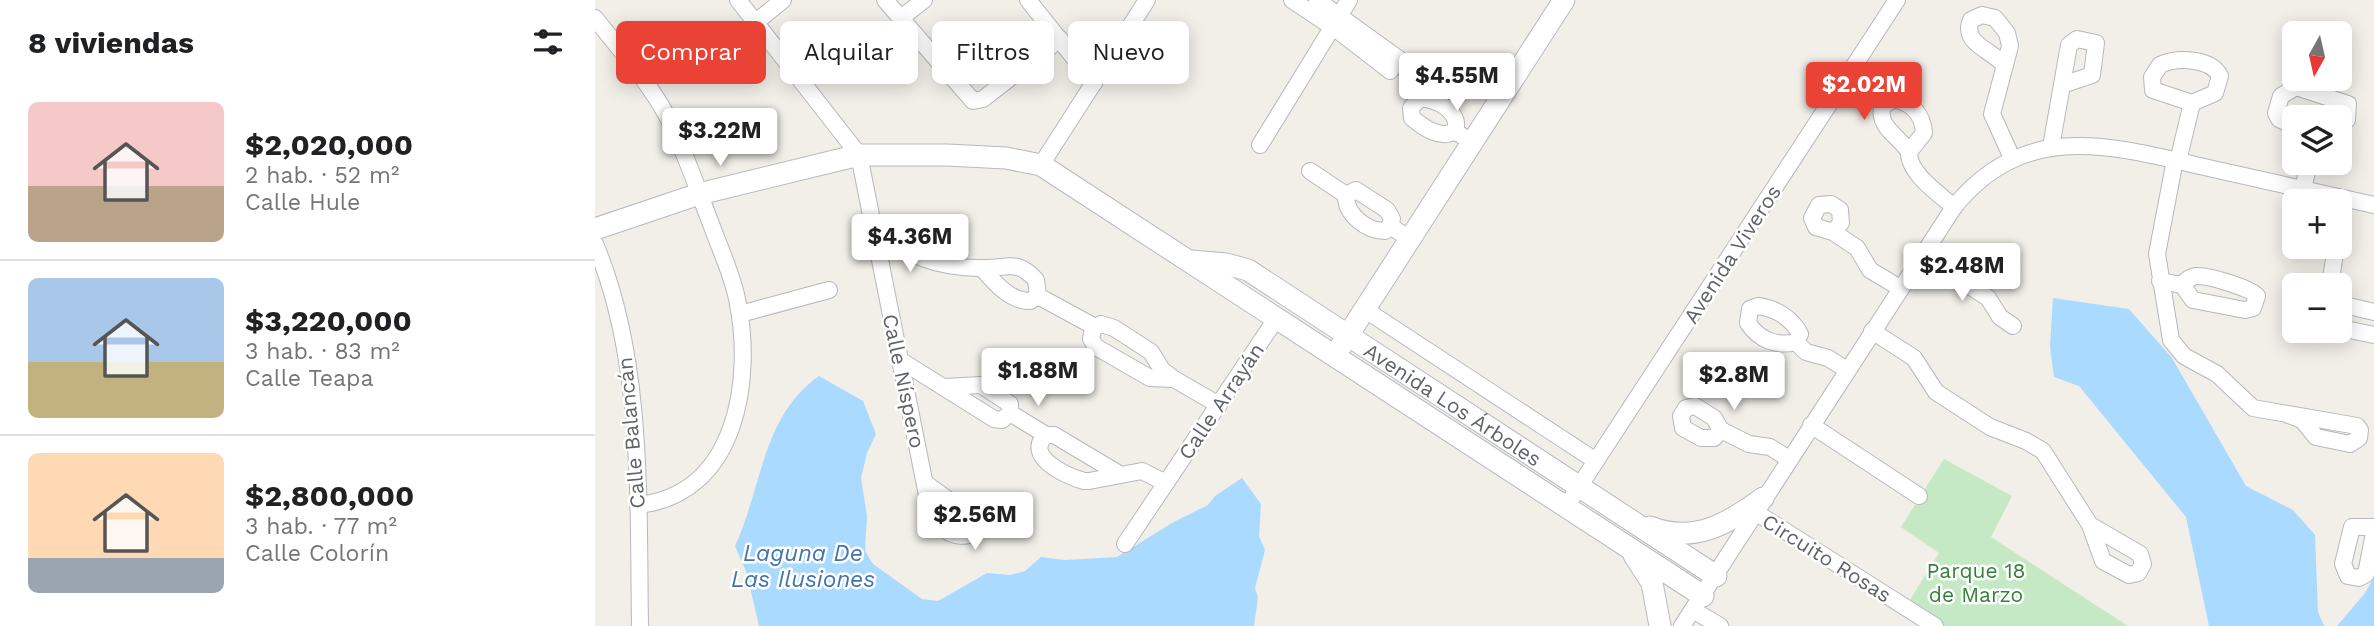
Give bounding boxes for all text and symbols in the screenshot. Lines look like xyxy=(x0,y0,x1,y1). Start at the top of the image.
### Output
chip: Comprar xyxy=(616,21,766,84)
chip: Alquilar xyxy=(780,21,918,84)
chip: Filtros xyxy=(932,21,1054,84)
chip: Nuevo xyxy=(1068,21,1189,84)
north arrow xyxy=(2282,21,2352,91)
map controls xyxy=(2282,21,2352,343)
icon: filters xyxy=(529,23,567,61)
text: 8 viviendas xyxy=(28,25,194,60)
pin: $4.55M xyxy=(1400,54,1514,113)
text: $4.55M xyxy=(1415,62,1499,89)
pin: $2.02M xyxy=(1807,62,1921,122)
text: $2.02M xyxy=(1822,71,1906,98)
button: layers xyxy=(2282,105,2352,175)
pin: $3.22M xyxy=(663,108,777,168)
text: $3.22M xyxy=(678,117,762,144)
text: $2,020,000 xyxy=(245,127,413,162)
icon: home xyxy=(84,130,168,214)
text: 2 hab. · 52 m² xyxy=(245,162,399,189)
street label: Avenida Viveros xyxy=(1678,180,1786,328)
text: Calle Hule xyxy=(245,189,360,216)
button: + xyxy=(2282,189,2352,259)
pin: $4.36M xyxy=(853,215,967,274)
text: $4.36M xyxy=(868,223,952,250)
pin: $2.48M xyxy=(1905,244,2019,303)
text: $2.48M xyxy=(1919,252,2005,279)
button: − xyxy=(2282,273,2352,343)
text: $3,220,000 xyxy=(245,303,412,338)
icon: home xyxy=(84,306,168,390)
street label: Calle Níspero xyxy=(878,312,930,450)
street label: Avenida Los Árboles xyxy=(1360,337,1546,471)
text: 3 hab. · 83 m² xyxy=(245,338,400,365)
street label: Calle Arrayán xyxy=(1173,338,1269,464)
pin: $1.88M xyxy=(981,348,1095,408)
pin: $2.8M xyxy=(1685,352,1783,412)
street label: Calle Balancán xyxy=(612,356,650,510)
text: $1.88M xyxy=(997,357,1079,384)
text: $2.8M xyxy=(1699,361,1769,388)
text: Calle Teapa xyxy=(245,365,373,392)
text: $2,800,000 xyxy=(245,478,414,513)
icon: home xyxy=(84,481,168,565)
pin: $2.56M xyxy=(918,492,1032,552)
text: $2.56M xyxy=(933,501,1017,528)
street label: Circuito Rosas xyxy=(1758,508,1896,608)
text: 3 hab. · 77 m² xyxy=(245,513,397,540)
text: Calle Colorín xyxy=(245,540,389,567)
water label: Laguna De Las Ilusiones xyxy=(731,540,875,593)
park label: Parque 18 de Marzo xyxy=(1926,558,2026,607)

